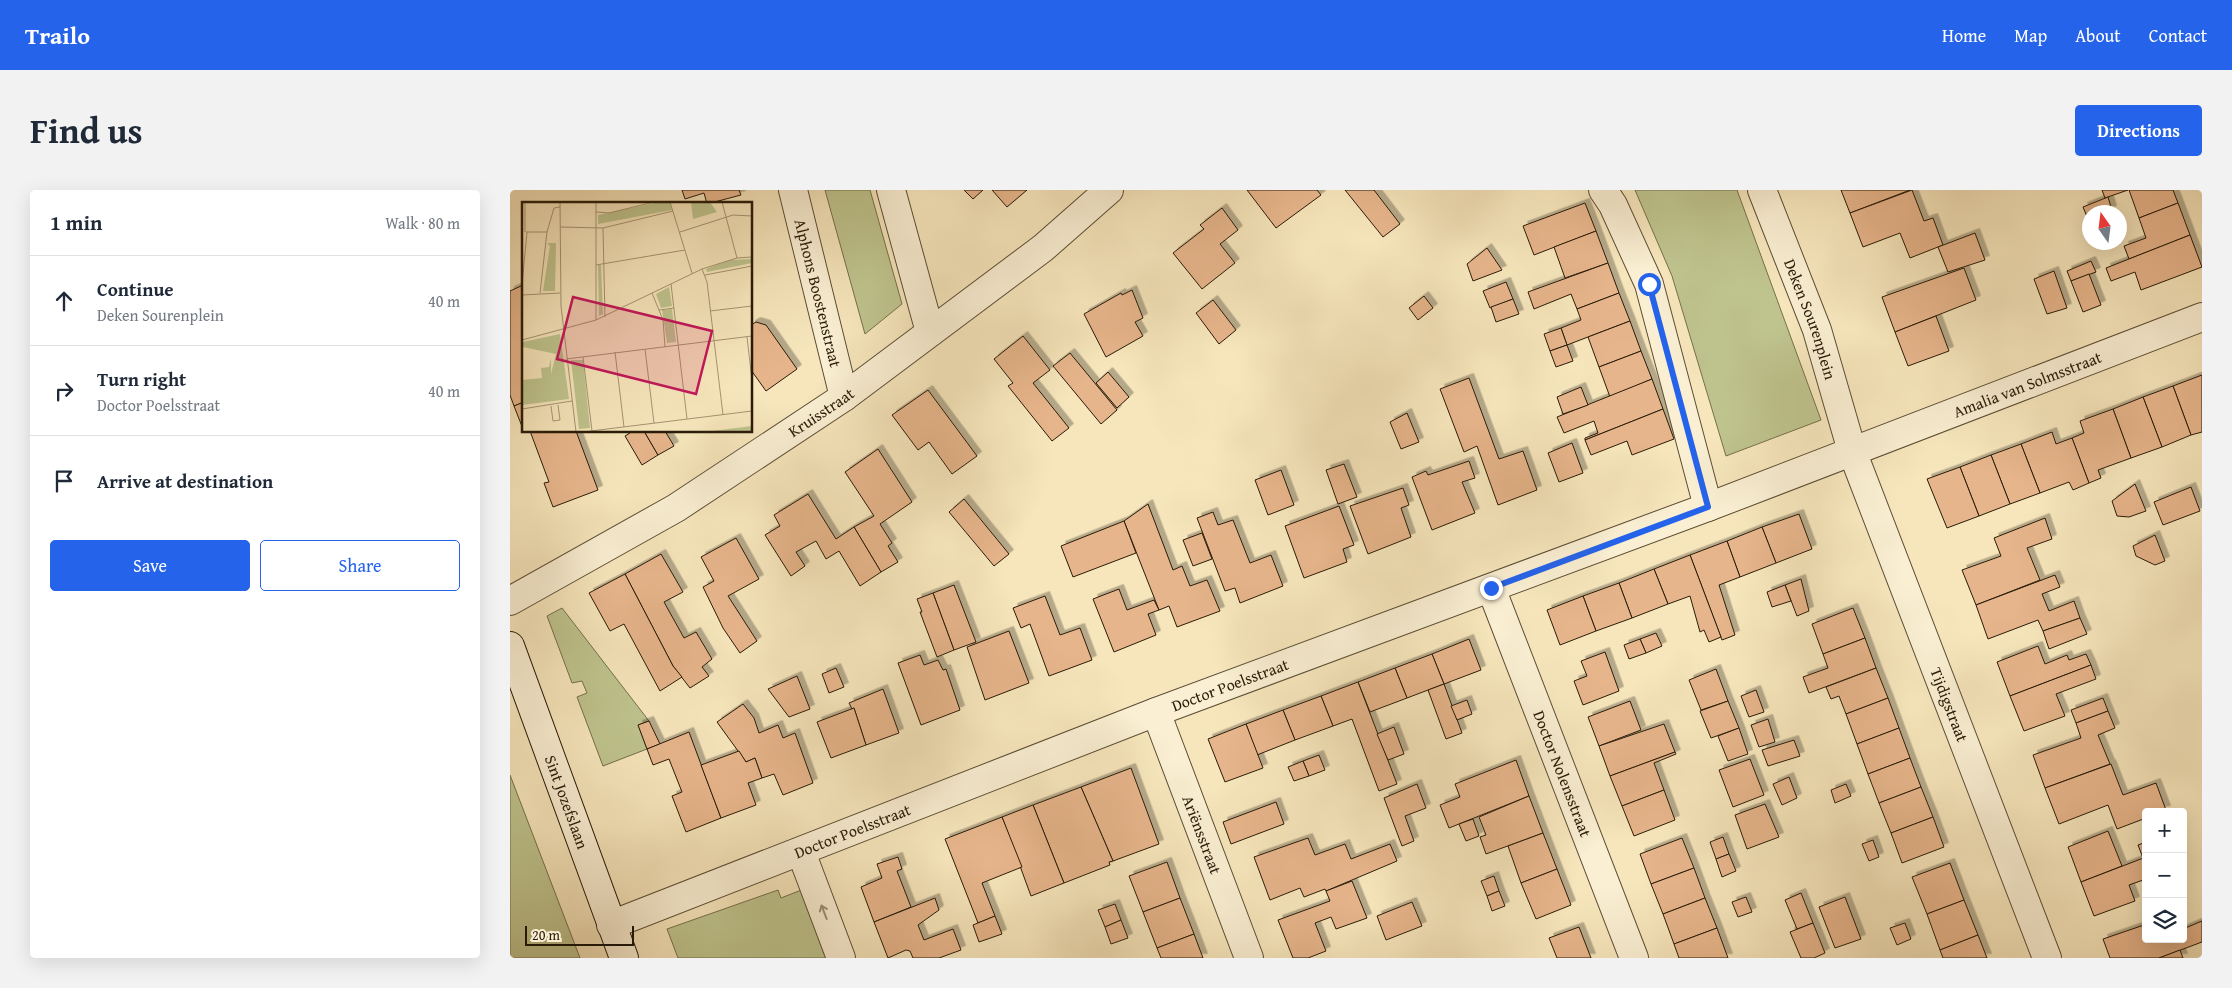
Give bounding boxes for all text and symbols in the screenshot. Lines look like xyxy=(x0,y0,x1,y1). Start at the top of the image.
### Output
text: Trailo xyxy=(25,18,90,53)
text: Home xyxy=(1942,22,1986,49)
text: Map xyxy=(2014,22,2047,49)
text: About xyxy=(2075,22,2121,49)
text: Contact xyxy=(2149,22,2207,49)
text: Find us xyxy=(30,105,143,156)
button: Directions xyxy=(2075,105,2202,156)
inset map xyxy=(522,202,752,432)
north arrow xyxy=(2082,205,2127,250)
text: 1 min xyxy=(50,207,102,238)
text: Walk · 80 m xyxy=(385,211,460,235)
street label: Alphons Boostenstraat xyxy=(789,216,848,370)
street label: Deken Sourenplein xyxy=(1778,255,1843,382)
route start xyxy=(1638,273,1661,296)
text: Continue xyxy=(97,275,174,303)
icon: ahead xyxy=(50,287,78,315)
text: 40 m xyxy=(428,289,460,313)
text: Deken Sourenplein xyxy=(97,303,224,327)
street label: Amalia van Solmsstraat xyxy=(1949,345,2105,424)
text: Turn right xyxy=(97,365,186,393)
icon: right xyxy=(50,377,78,405)
text: 40 m xyxy=(428,379,460,403)
street label: Kruisstraat xyxy=(783,381,859,443)
text: Doctor Poelsstraat xyxy=(97,393,220,417)
icon: arrive xyxy=(50,467,78,495)
text: Arrive at destination xyxy=(97,467,273,495)
button: Save xyxy=(50,540,250,591)
button: Share xyxy=(260,540,460,591)
route end xyxy=(1480,577,1503,600)
street label: Doctor Poelsstraat xyxy=(1168,652,1292,717)
street label: Tijdigstraat xyxy=(1924,664,1975,746)
street label: Doctor Nolensstraat xyxy=(1527,707,1598,841)
street label: Sint Jozefslaan xyxy=(539,752,595,852)
street label: Ariënsstraat xyxy=(1176,792,1228,878)
street label: Doctor Poelsstraat xyxy=(790,797,914,864)
map controls xyxy=(2142,808,2187,943)
button: + xyxy=(2142,808,2187,853)
button: − xyxy=(2142,853,2187,898)
button: layers xyxy=(2142,898,2187,943)
one-way arrow xyxy=(819,905,828,921)
scale bar xyxy=(525,923,634,946)
text: 20 m xyxy=(532,925,560,945)

